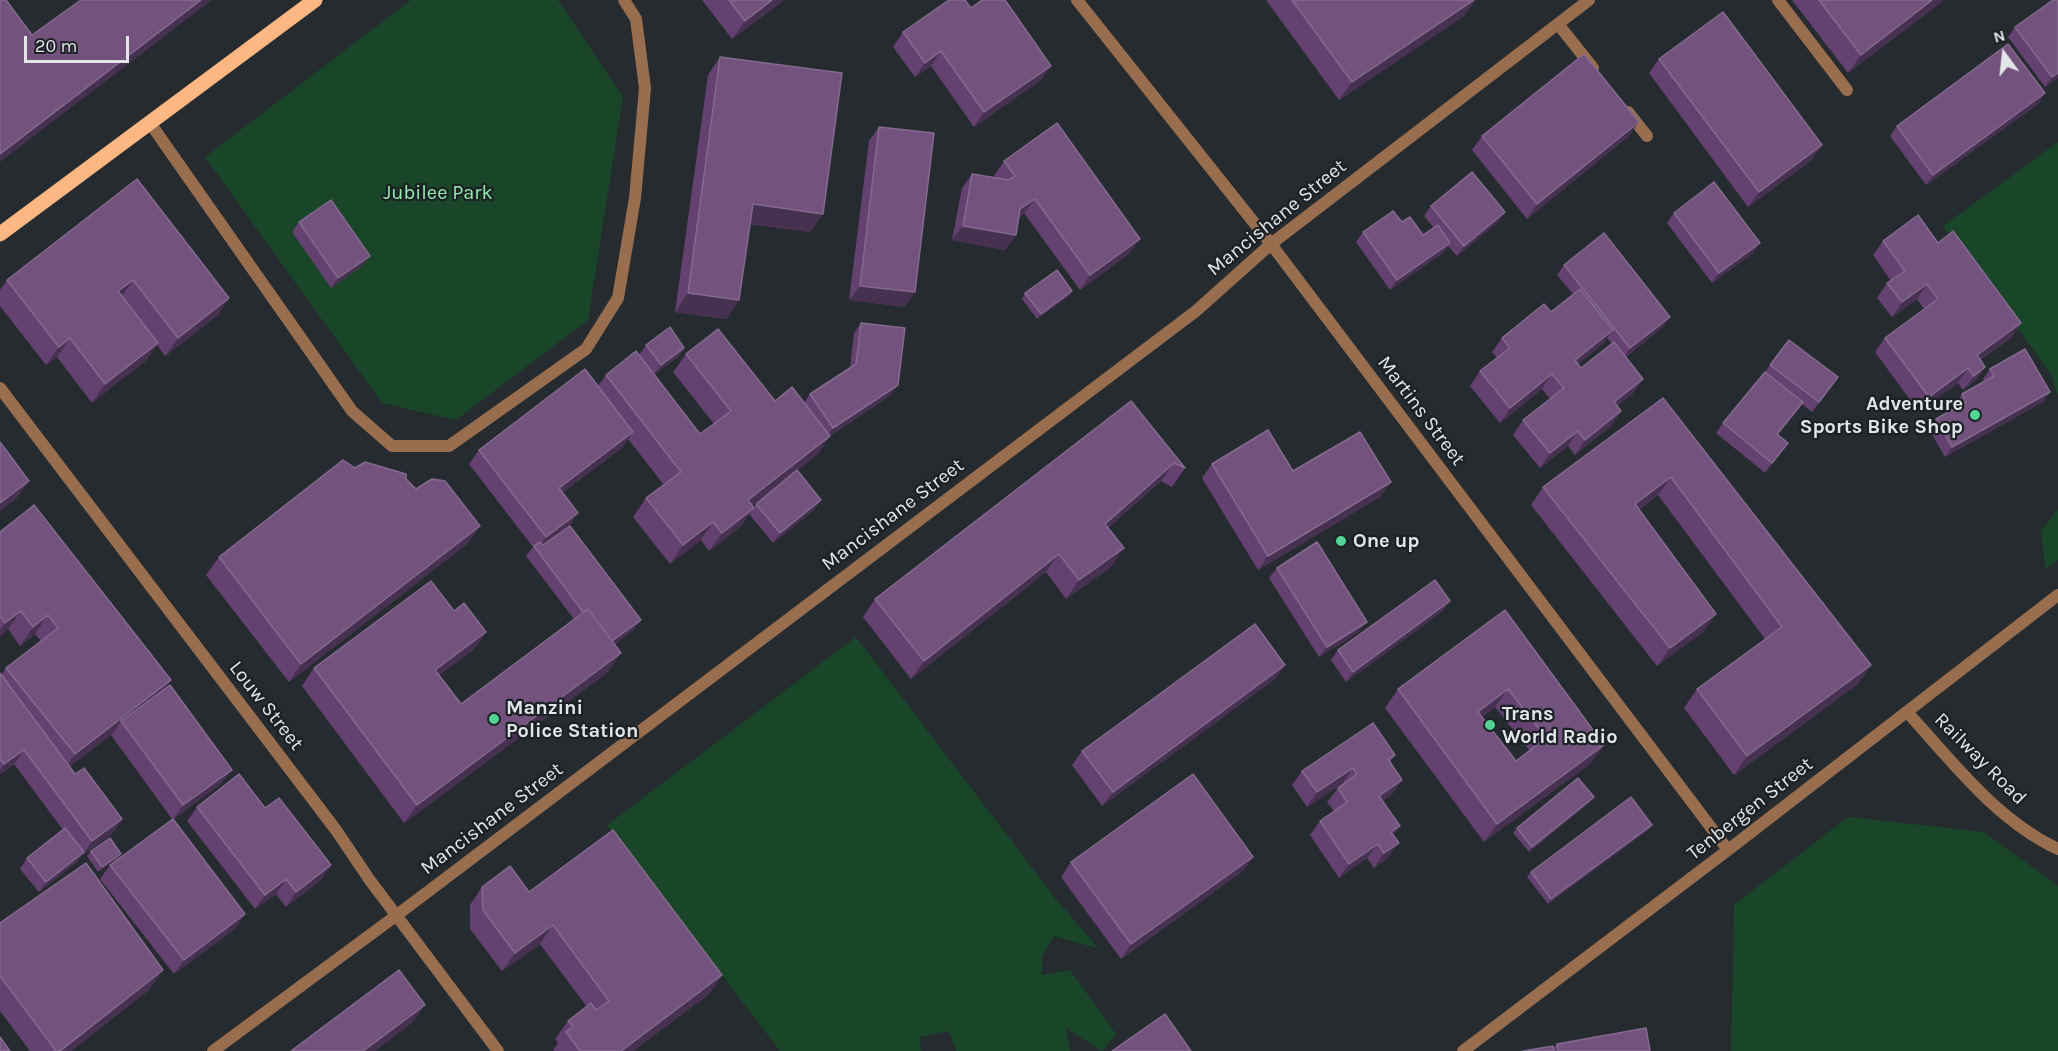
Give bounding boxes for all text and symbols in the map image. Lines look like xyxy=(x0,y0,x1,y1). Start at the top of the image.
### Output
scale bar xyxy=(27,24,132,62)
north arrow xyxy=(1974,24,2034,84)
text: N xyxy=(1991,25,2007,47)
text: 20 m xyxy=(35,35,77,57)
street label: Mancishane Street xyxy=(1203,155,1351,281)
park label: Jubilee Park xyxy=(383,181,493,205)
street label: Martins Street xyxy=(1372,352,1470,470)
place label: Adventure Sports Bike Shop xyxy=(1800,392,1963,439)
marker: Adventure Sports Bike Shop xyxy=(1968,408,1982,422)
street label: Mancishane Street xyxy=(817,454,969,576)
place label: One up xyxy=(1353,529,1420,553)
marker: One up xyxy=(1334,534,1348,548)
street label: Louw Street xyxy=(224,657,308,755)
place label: Manzini Police Station xyxy=(506,696,638,743)
place label: Trans World Radio xyxy=(1502,702,1617,749)
street label: Railway Road xyxy=(1929,708,2031,810)
marker: Manzini Police Station xyxy=(487,712,501,726)
marker: Trans World Radio xyxy=(1483,718,1497,732)
street label: Tenbergen Street xyxy=(1682,752,1818,866)
street label: Mancishane Street xyxy=(416,758,568,880)

